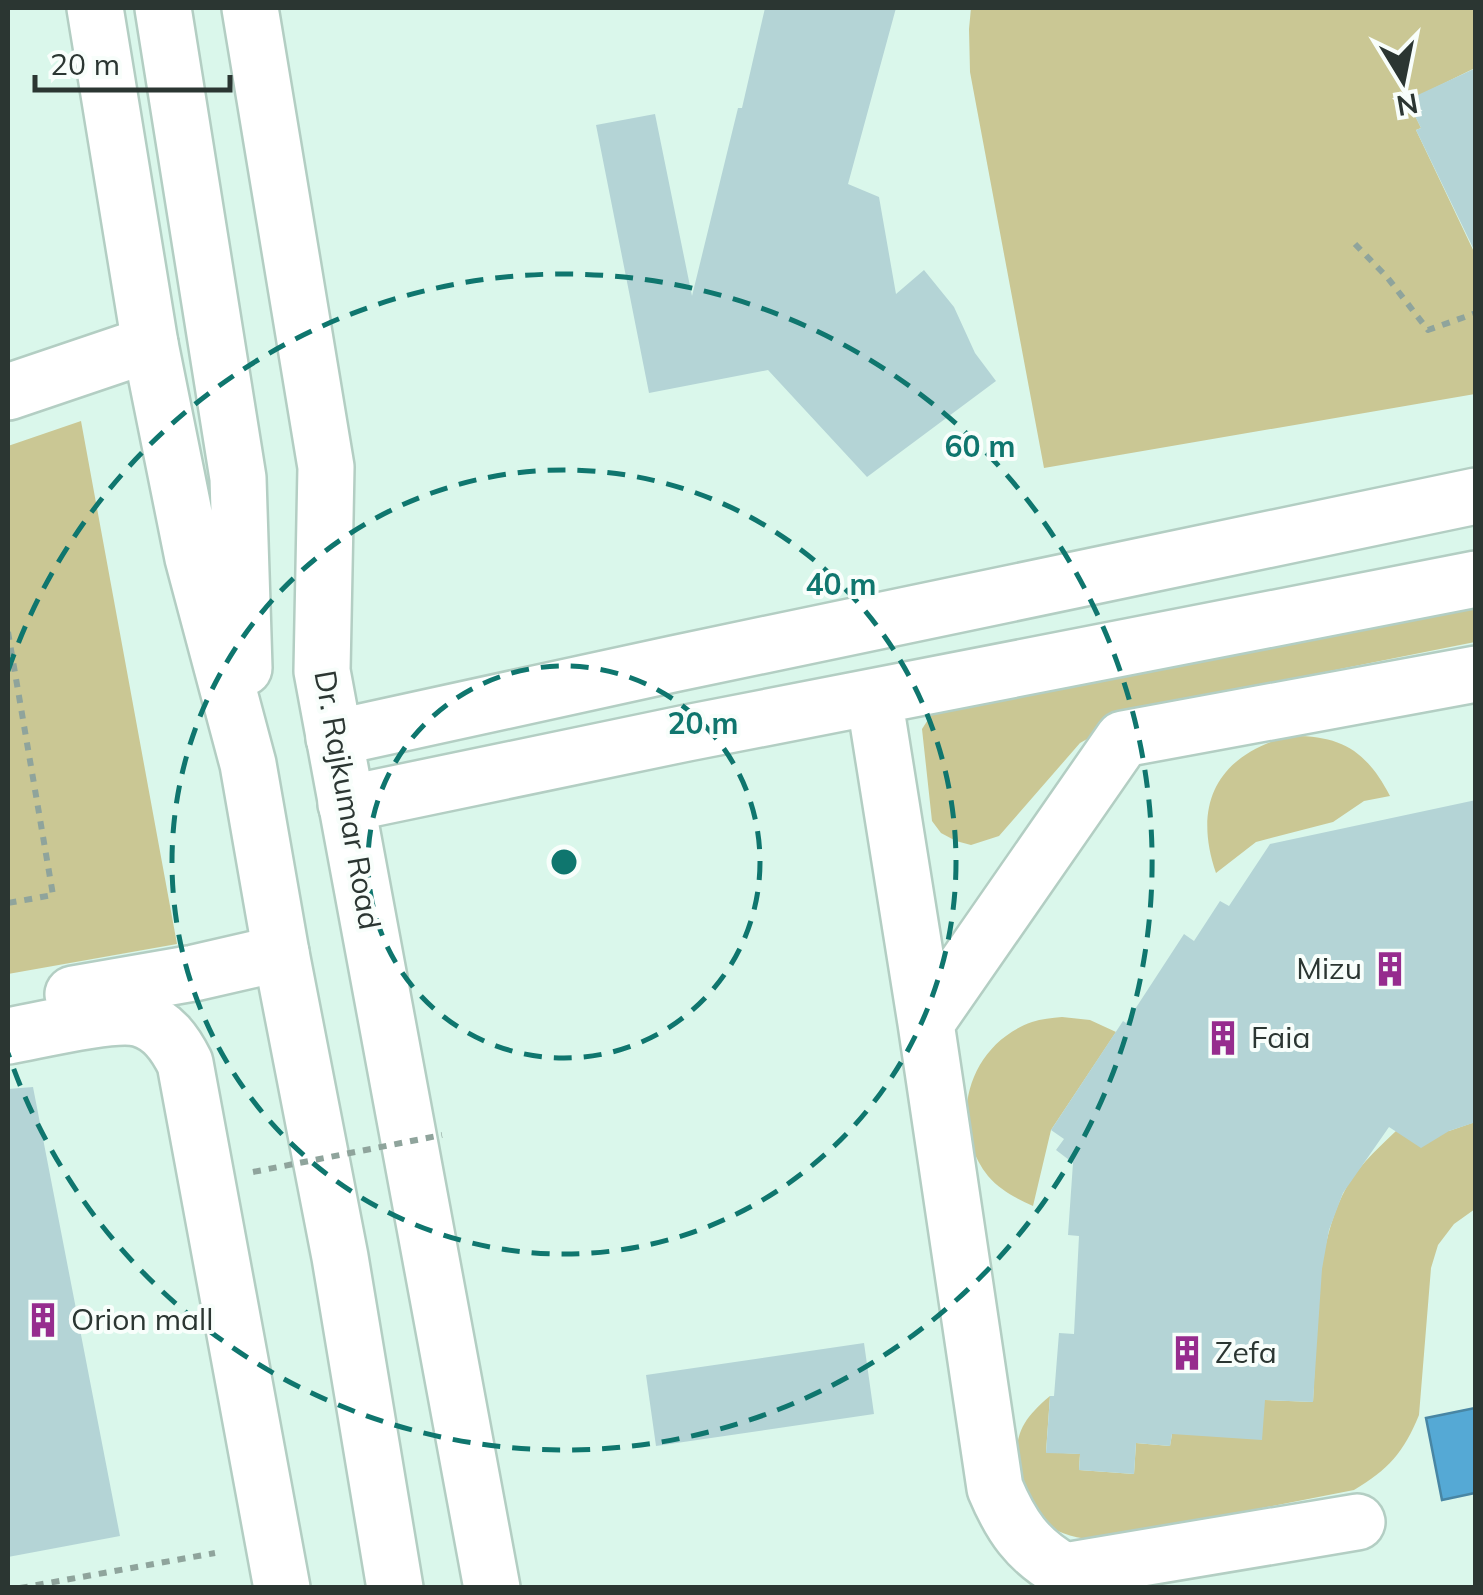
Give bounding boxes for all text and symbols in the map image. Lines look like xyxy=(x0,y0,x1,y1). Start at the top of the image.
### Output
scale bar xyxy=(35,30,230,92)
north arrow xyxy=(1353,30,1453,130)
text: 20 m xyxy=(50,45,120,83)
text: N xyxy=(1394,86,1421,124)
text: 60 m xyxy=(944,427,1016,465)
text: 40 m xyxy=(805,565,877,603)
street label: Dr. Rajkumar Road xyxy=(306,667,389,932)
text: 20 m xyxy=(667,704,739,742)
centre of rings xyxy=(546,844,582,880)
place label: Mizu xyxy=(1296,949,1362,987)
building icon: Mizu xyxy=(1371,950,1409,988)
place label: Faia xyxy=(1251,1018,1310,1056)
building icon: Faia xyxy=(1204,1019,1242,1057)
place label: Orion mall xyxy=(71,1300,213,1338)
building icon: Orion mall xyxy=(24,1301,62,1339)
place label: Zefa xyxy=(1215,1333,1277,1371)
building icon: Zefa xyxy=(1168,1334,1206,1372)

